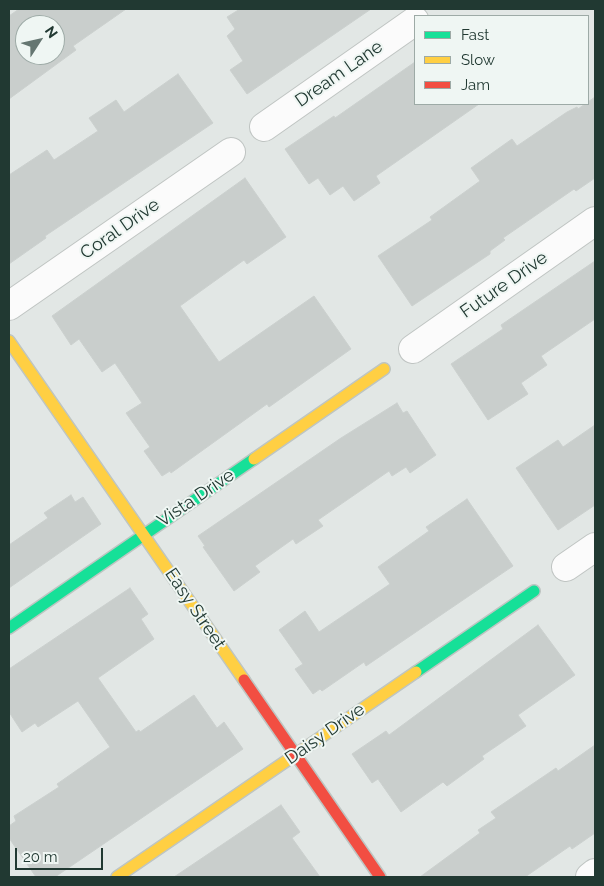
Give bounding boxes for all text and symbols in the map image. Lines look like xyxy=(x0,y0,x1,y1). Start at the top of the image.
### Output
north arrow xyxy=(15,15,65,65)
legend xyxy=(414,15,589,105)
text: N xyxy=(42,23,61,41)
text: Fast xyxy=(461,26,489,44)
street label: Dream Lane xyxy=(291,36,387,112)
text: Slow xyxy=(461,51,495,69)
text: Jam xyxy=(461,76,490,94)
street label: Coral Drive xyxy=(76,194,164,264)
street label: Future Drive xyxy=(456,247,552,323)
street label: Vista Drive xyxy=(153,464,239,532)
street label: Easy Street xyxy=(160,564,230,654)
street label: Daisy Drive xyxy=(281,699,369,769)
scale bar xyxy=(18,838,105,870)
text: 20 m xyxy=(23,848,58,866)

